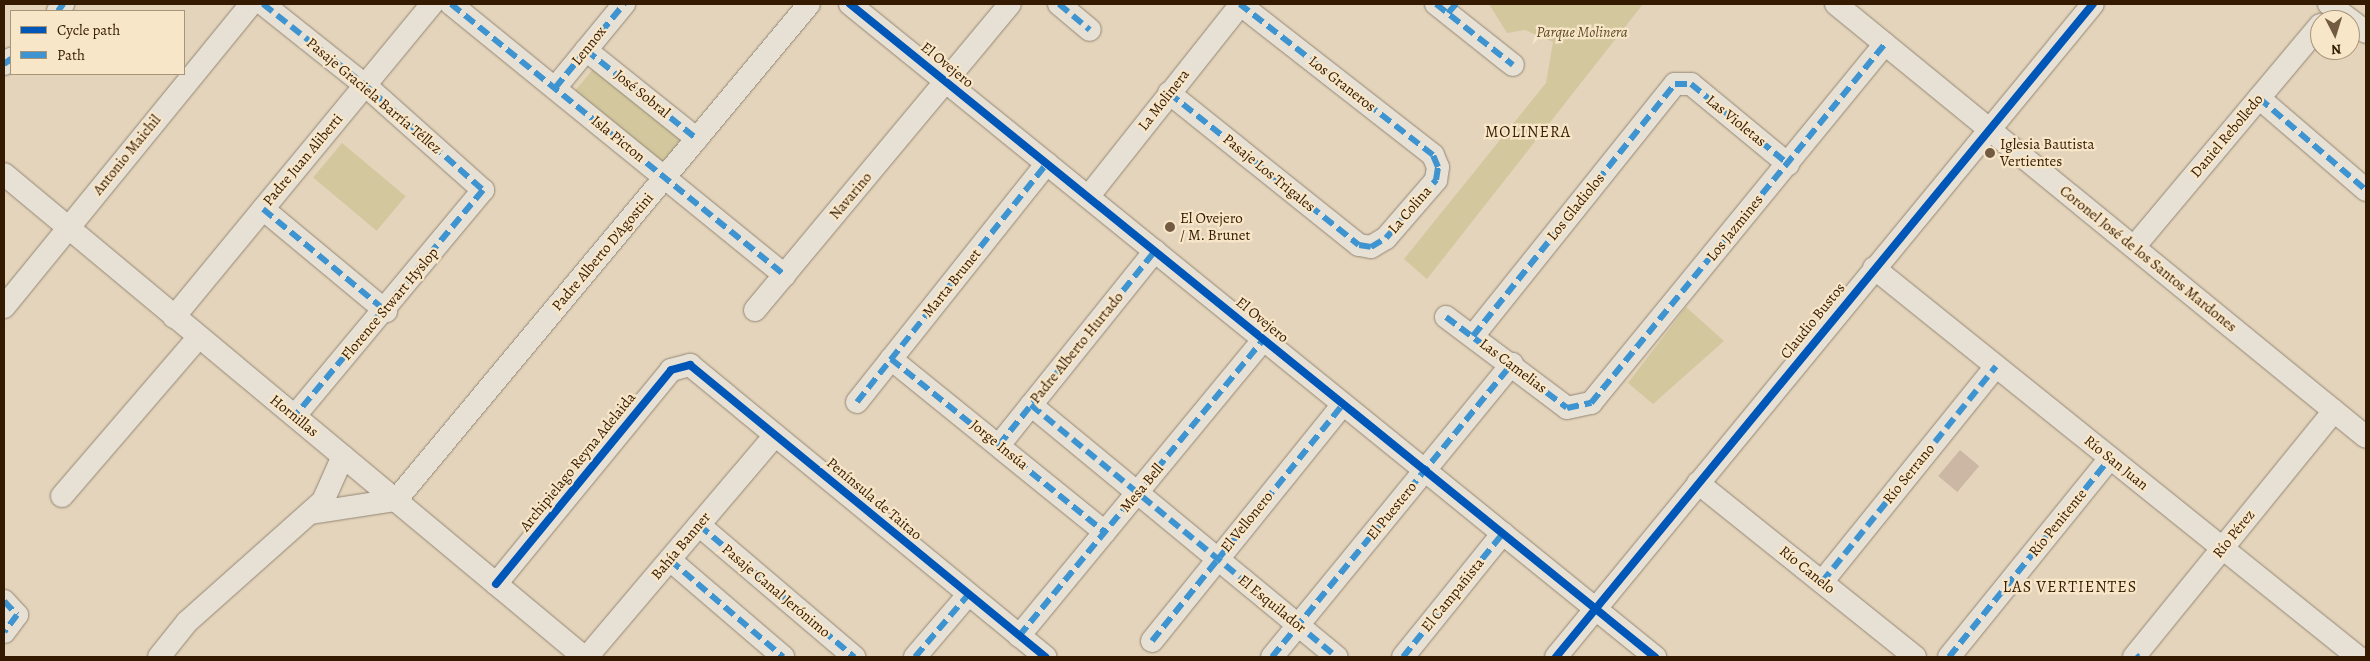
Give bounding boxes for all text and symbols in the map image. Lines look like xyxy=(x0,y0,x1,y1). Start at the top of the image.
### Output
legend xyxy=(10,10,185,75)
north arrow xyxy=(2310,10,2360,60)
text: Cycle path xyxy=(57,20,120,40)
street label: Lennox xyxy=(568,23,610,69)
park label: Parque Molinera xyxy=(1536,24,1628,42)
street label: Pasaje Graciela Barría Téllez xyxy=(303,34,445,158)
street label: El Ovejero xyxy=(917,38,977,92)
text: N xyxy=(2330,40,2342,59)
text: Path xyxy=(57,45,85,65)
street label: Los Graneros xyxy=(1305,52,1379,116)
street label: José Sobral xyxy=(611,66,673,122)
street label: La Molinera xyxy=(1134,66,1194,134)
street label: Las Violetas xyxy=(1702,91,1770,151)
street label: Daniel Rebolledo xyxy=(2187,91,2267,181)
street label: Padre Juan Aliberti xyxy=(259,110,347,210)
street label: Antonio Maichil xyxy=(89,111,165,199)
street label: Isla Picton xyxy=(587,112,649,166)
district label: MOLINERA xyxy=(1484,122,1572,142)
street label: Pasaje Los Trigales xyxy=(1219,130,1319,216)
place label: Iglesia Bautista Vertientes xyxy=(2000,135,2094,170)
marker: Iglesia Bautista Vertientes xyxy=(1984,147,1996,159)
street label: Navarino xyxy=(826,169,876,223)
street label: Los Gladiolos xyxy=(1543,170,1609,244)
street label: Coronel José de los Santos Mardones xyxy=(2056,182,2240,336)
street label: La Colina xyxy=(1384,183,1436,237)
street label: Padre Alberto D'Agostini xyxy=(548,189,658,315)
street label: Los Jazmines xyxy=(1703,191,1767,265)
place label: El Ovejero / M. Brunet xyxy=(1180,209,1251,244)
marker: El Ovejero / M. Brunet xyxy=(1164,221,1176,233)
street label: Florence Stwart Hyslop xyxy=(338,244,442,364)
street label: Marta Brunet xyxy=(919,245,985,321)
street label: Claudio Bustos xyxy=(1777,279,1849,363)
street label: Padre Alberto Hurtado xyxy=(1026,289,1128,407)
street label: El Ovejero xyxy=(1232,293,1292,347)
street label: Las Camelias xyxy=(1476,335,1550,397)
street label: Archipielago Reyna Adelaida xyxy=(516,389,640,535)
street label: Hornillas xyxy=(266,391,322,441)
street label: Jorge Insúa xyxy=(966,416,1032,474)
street label: Río San Juan xyxy=(2080,432,2152,494)
street label: Río Serrano xyxy=(1879,440,1939,508)
street label: Península de Taitao xyxy=(823,454,925,544)
street label: Mesa Bell xyxy=(1116,460,1168,516)
street label: El Puestero xyxy=(1363,478,1421,544)
street label: Río Penitente xyxy=(2025,485,2091,561)
street label: El Vellonero xyxy=(1217,488,1277,556)
street label: Río Pérez xyxy=(2209,506,2259,562)
street label: Bahía Banner xyxy=(647,508,715,584)
street label: Pasaje Canal Jerónimo xyxy=(718,540,834,642)
street label: Río Canelo xyxy=(1776,542,1838,598)
street label: El Campañista xyxy=(1418,554,1488,636)
street label: El Esquilador xyxy=(1234,571,1310,637)
district label: LAS VERTIENTES xyxy=(2001,577,2139,597)

